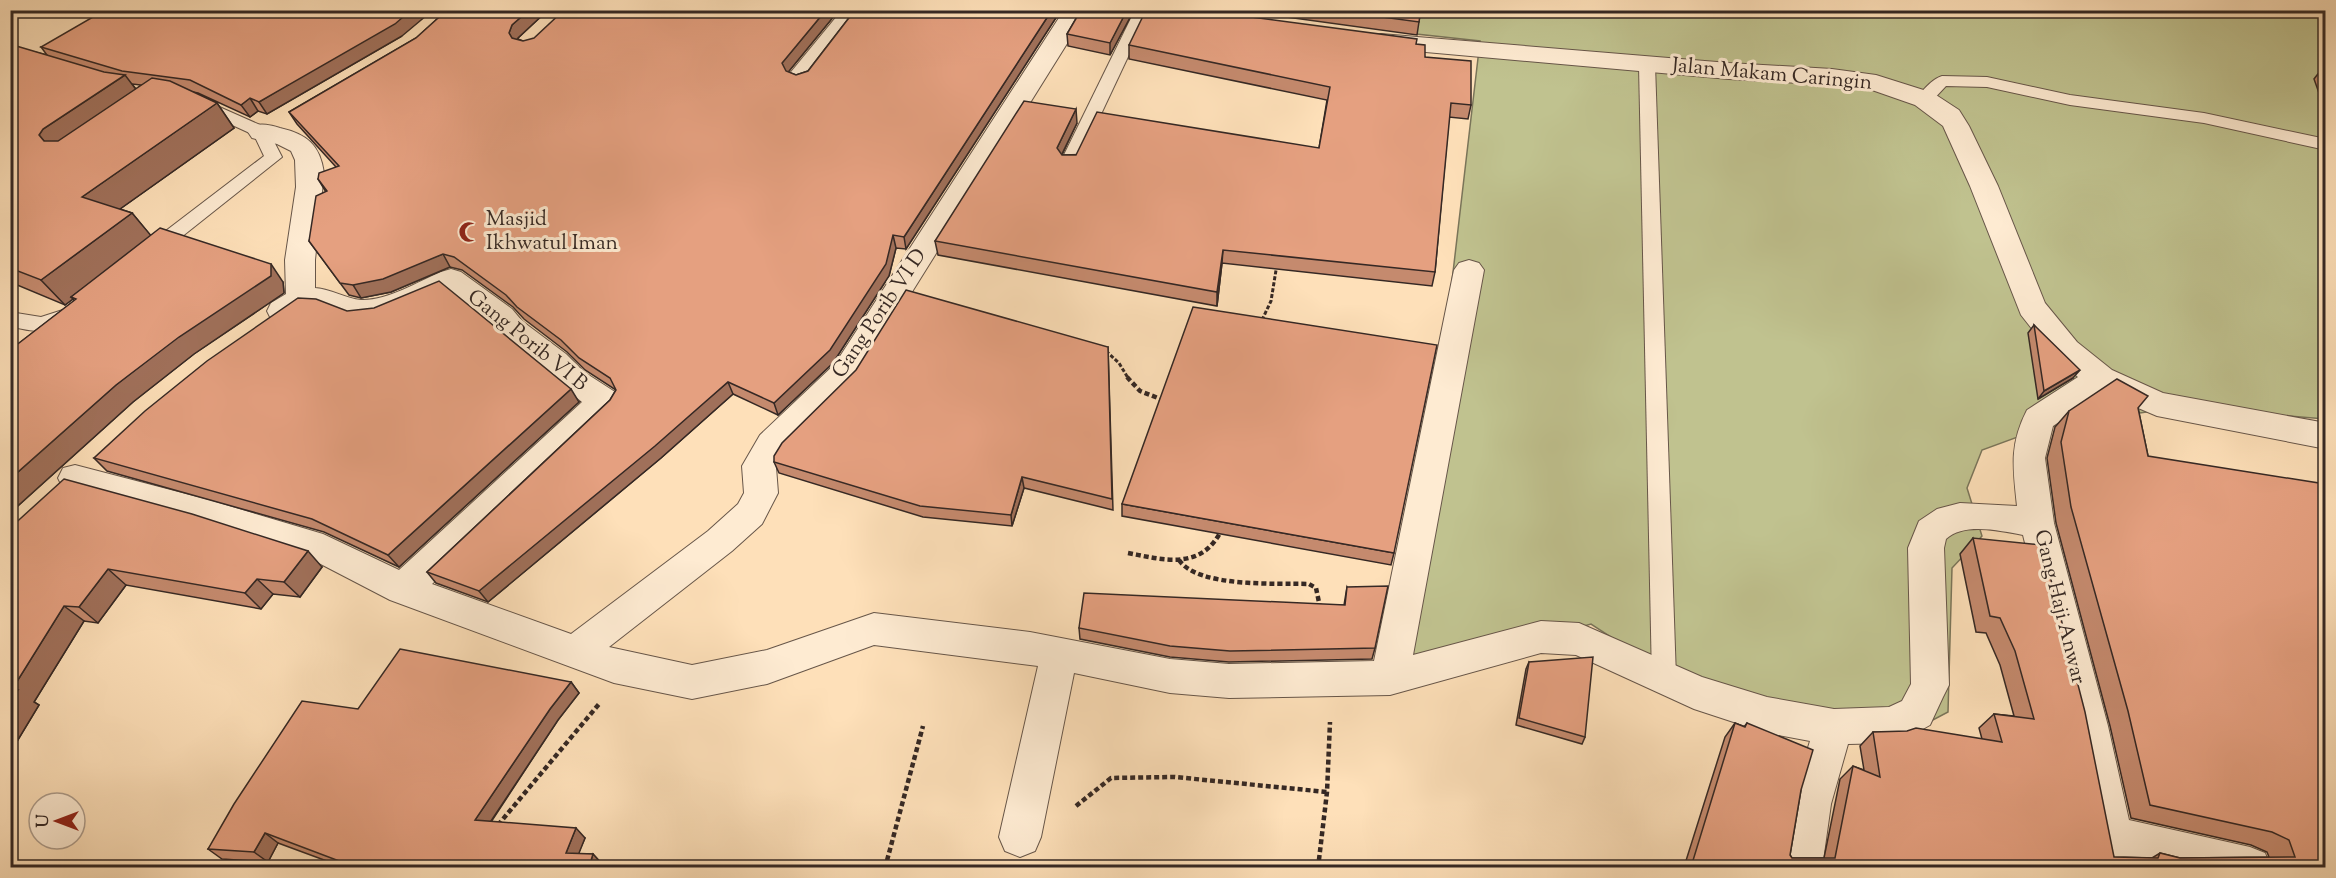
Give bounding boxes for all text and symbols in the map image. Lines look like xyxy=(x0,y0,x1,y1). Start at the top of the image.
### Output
street label: Jalan Makam Caringin xyxy=(1670,51,1873,99)
place label: Masjid Ikhwatul Iman xyxy=(486,205,618,259)
mosque icon: Masjid Ikhwatul Iman xyxy=(457,220,481,244)
street label: Gang Porib VI D xyxy=(825,243,935,385)
street label: Gang Porib VI B xyxy=(460,283,594,399)
street label: Gang Haji Anwar xyxy=(2025,527,2093,687)
north arrow xyxy=(27,791,87,851)
text: U xyxy=(33,814,56,828)

